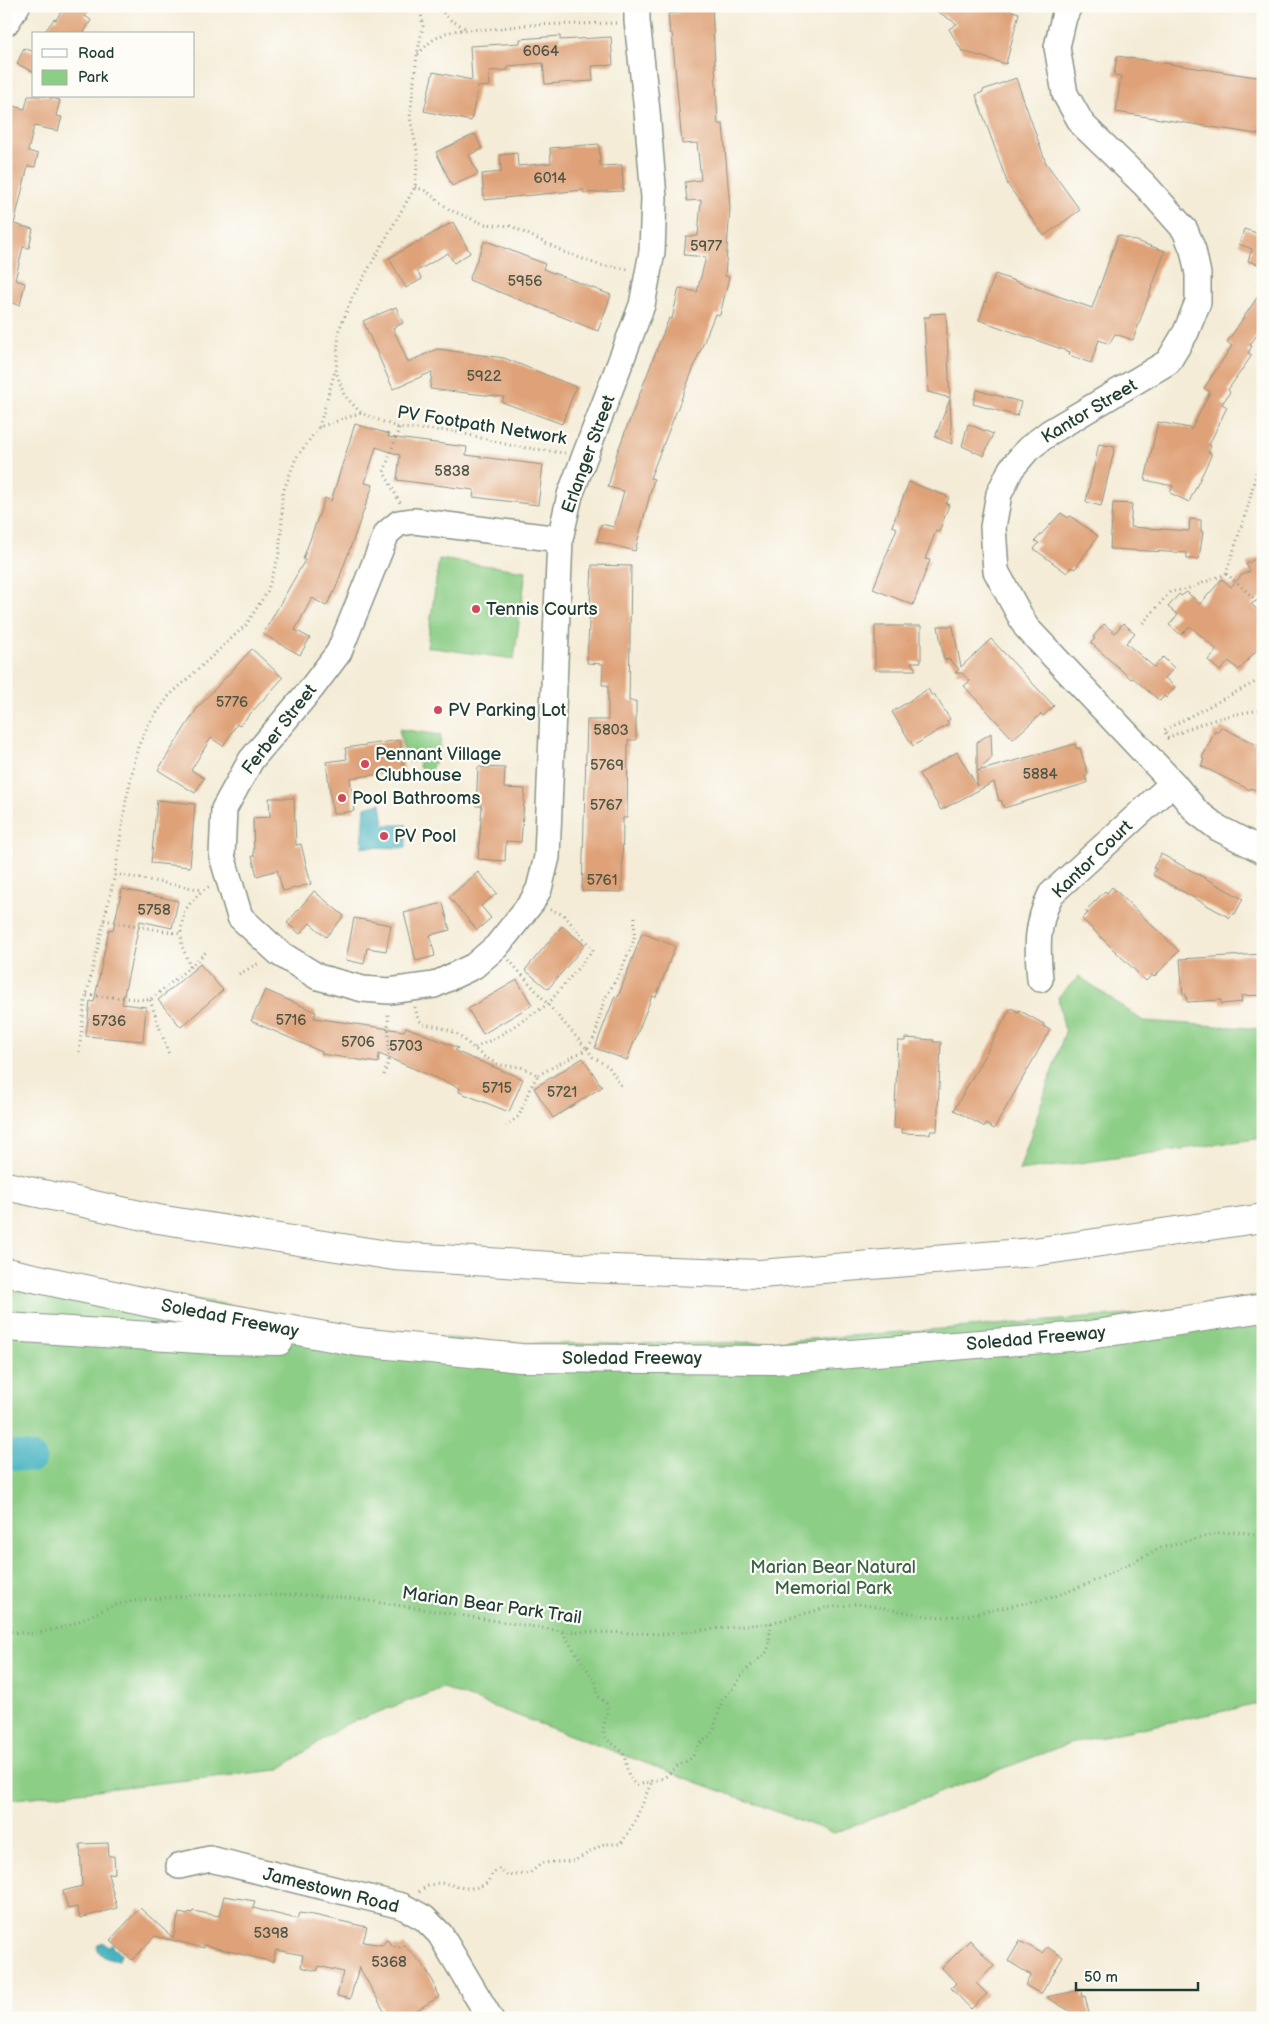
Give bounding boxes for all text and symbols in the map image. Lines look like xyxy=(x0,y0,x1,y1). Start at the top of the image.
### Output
legend xyxy=(32,32,195,98)
house number: 6064 xyxy=(523,42,559,61)
text: Road xyxy=(78,44,114,63)
text: Park xyxy=(78,68,109,87)
house number: 6014 xyxy=(534,169,566,188)
house number: 5977 xyxy=(690,237,723,256)
house number: 5956 xyxy=(507,272,543,291)
house number: 5922 xyxy=(467,367,502,386)
street label: Kantor Street xyxy=(1038,375,1141,448)
street label: Erlanger Street xyxy=(557,392,620,516)
street label: PV Footpath Network xyxy=(396,402,568,449)
house number: 5838 xyxy=(434,462,470,481)
place label: Tennis Courts xyxy=(486,599,598,620)
marker: Tennis Courts xyxy=(470,603,482,615)
street label: Ferber Street xyxy=(238,680,321,779)
house number: 5776 xyxy=(216,693,248,712)
place label: PV Parking Lot xyxy=(448,700,567,721)
marker: PV Parking Lot xyxy=(432,704,444,716)
house number: 5803 xyxy=(593,721,629,740)
place label: Pennant Village Clubhouse xyxy=(375,744,502,786)
house number: 5769 xyxy=(590,756,624,775)
marker: Pennant Village Clubhouse xyxy=(359,758,371,770)
house number: 5884 xyxy=(1022,765,1058,784)
place label: Pool Bathrooms xyxy=(352,788,480,809)
marker: Pool Bathrooms xyxy=(336,792,348,804)
house number: 5767 xyxy=(590,796,623,815)
street label: Kantor Court xyxy=(1048,816,1137,903)
place label: PV Pool xyxy=(394,826,456,847)
marker: PV Pool xyxy=(378,830,390,842)
house number: 5761 xyxy=(587,871,617,890)
house number: 5758 xyxy=(137,901,171,920)
house number: 5716 xyxy=(276,1011,306,1030)
house number: 5736 xyxy=(92,1012,126,1031)
house number: 5706 xyxy=(341,1033,375,1052)
house number: 5703 xyxy=(389,1037,423,1056)
house number: 5715 xyxy=(482,1079,512,1098)
house number: 5721 xyxy=(547,1083,577,1102)
street label: Soledad Freeway xyxy=(159,1295,301,1342)
street label: Soledad Freeway xyxy=(965,1322,1107,1355)
street label: Soledad Freeway xyxy=(562,1348,703,1369)
park label: Marian Bear Natural Memorial Park xyxy=(750,1557,916,1599)
street label: Marian Bear Park Trail xyxy=(401,1582,583,1628)
street label: Jamestown Road xyxy=(261,1863,401,1918)
house number: 5398 xyxy=(253,1924,289,1943)
house number: 5368 xyxy=(371,1953,407,1972)
scale bar xyxy=(1076,1959,1199,1991)
text: 50 m xyxy=(1084,1968,1118,1987)

